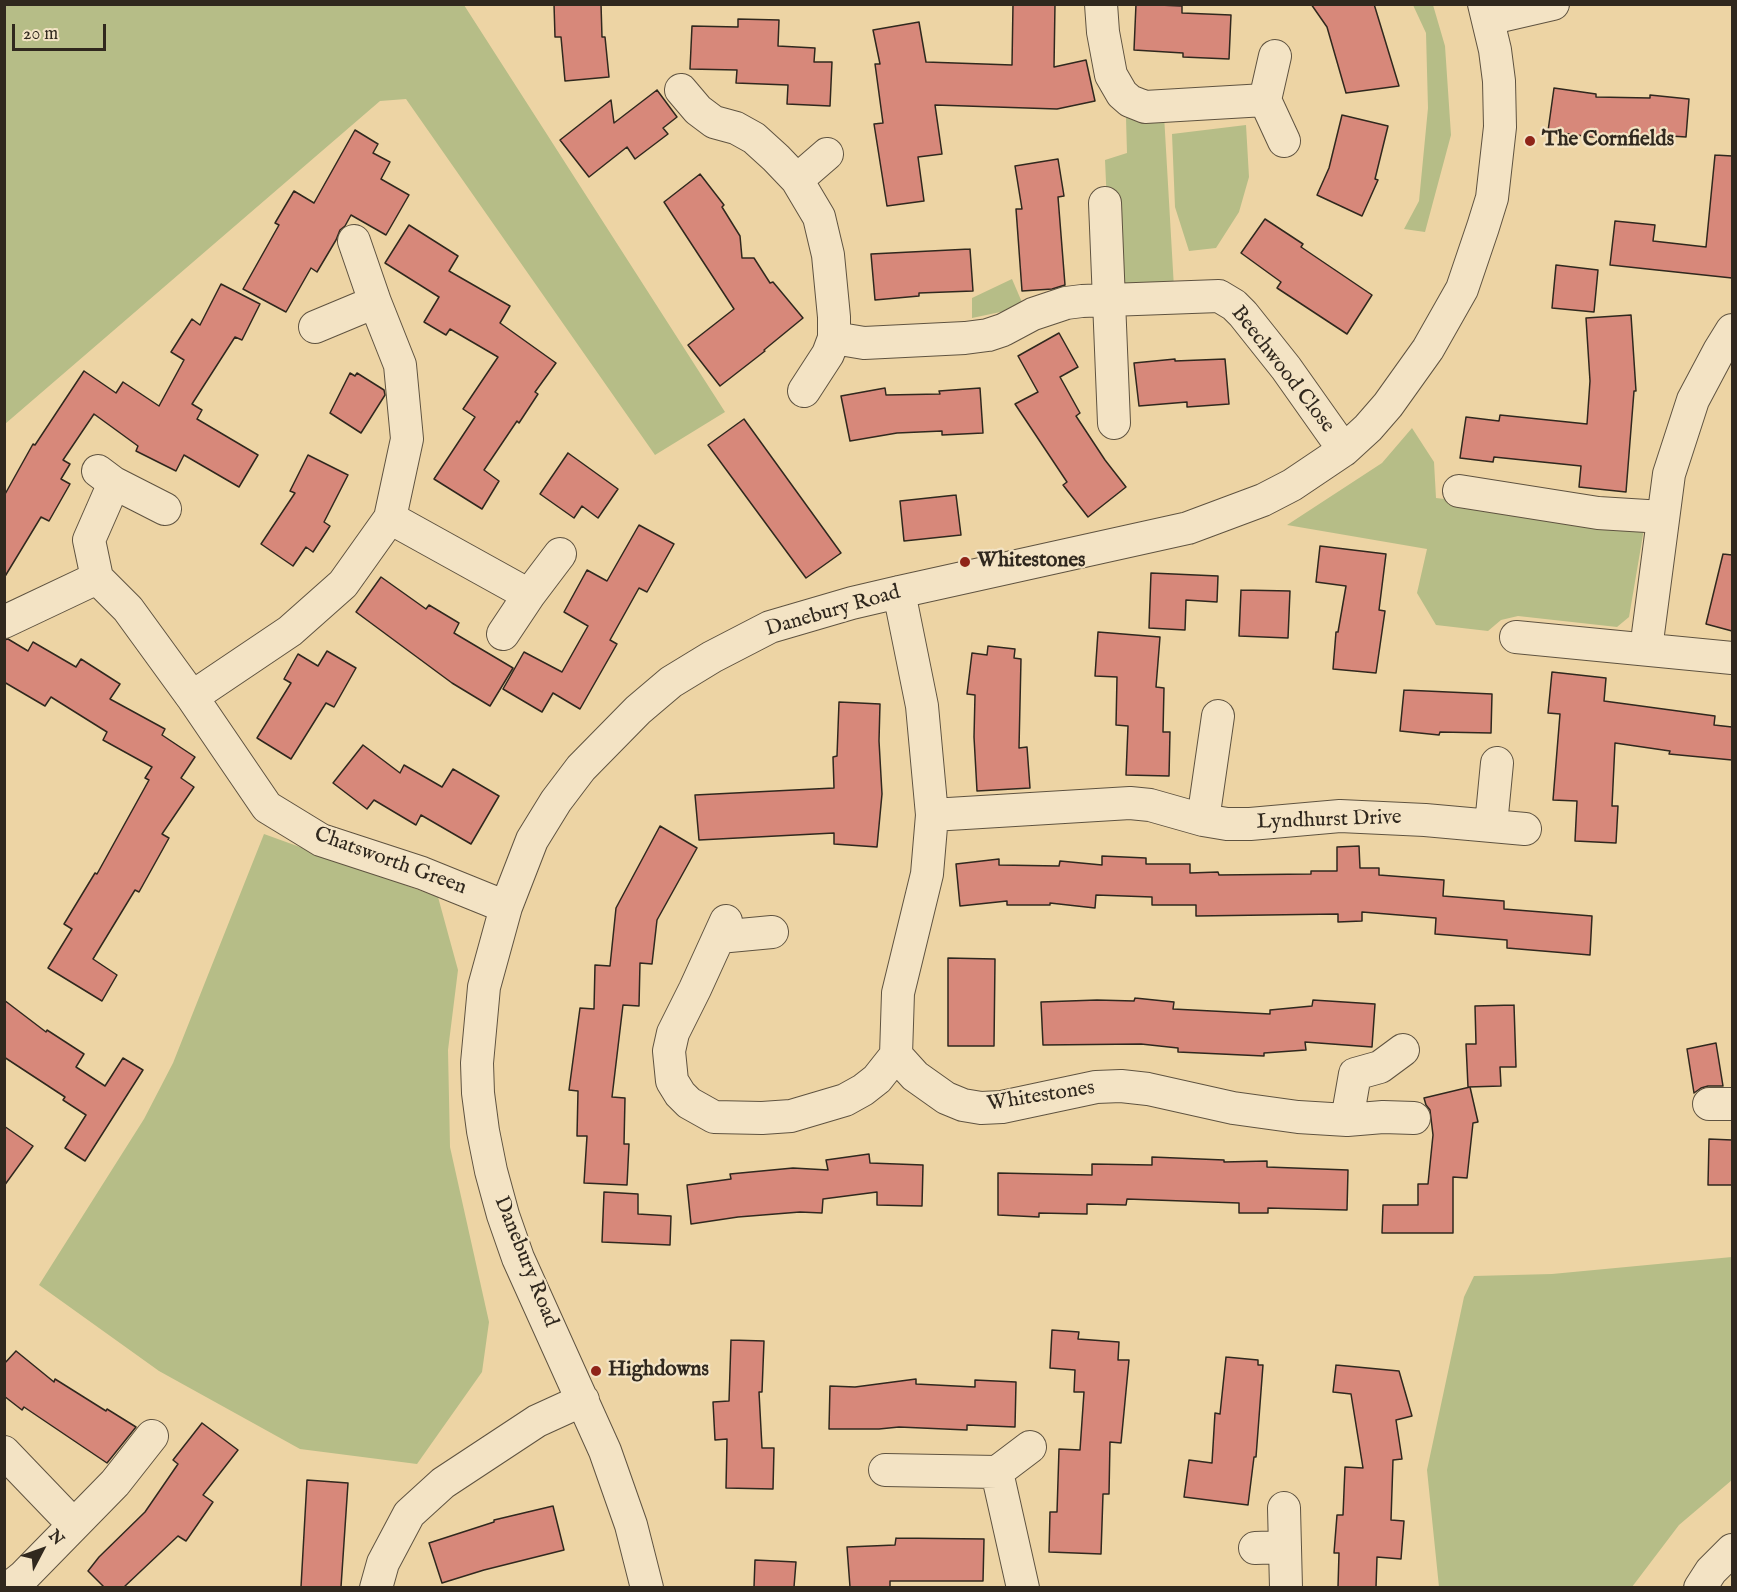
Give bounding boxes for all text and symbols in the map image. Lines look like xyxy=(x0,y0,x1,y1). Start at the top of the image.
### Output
scale bar xyxy=(15,12,110,50)
text: 20 m xyxy=(23,23,58,46)
place label: The Cornfields xyxy=(1542,128,1674,154)
marker: The Cornfields xyxy=(1523,134,1537,148)
street label: Beechwood Close xyxy=(1225,302,1339,438)
place label: Whitestones xyxy=(977,549,1086,575)
marker: Whitestones xyxy=(958,555,972,569)
street label: Danebury Road xyxy=(763,581,903,643)
street label: Lyndhurst Drive xyxy=(1256,806,1402,836)
street label: Chatsworth Green xyxy=(310,823,470,901)
street label: Whitestones xyxy=(985,1076,1097,1118)
street label: Danebury Road xyxy=(487,1193,563,1331)
place label: Highdowns xyxy=(608,1358,709,1384)
marker: Highdowns xyxy=(589,1364,603,1378)
north arrow xyxy=(12,1520,72,1580)
text: N xyxy=(43,1526,68,1550)

